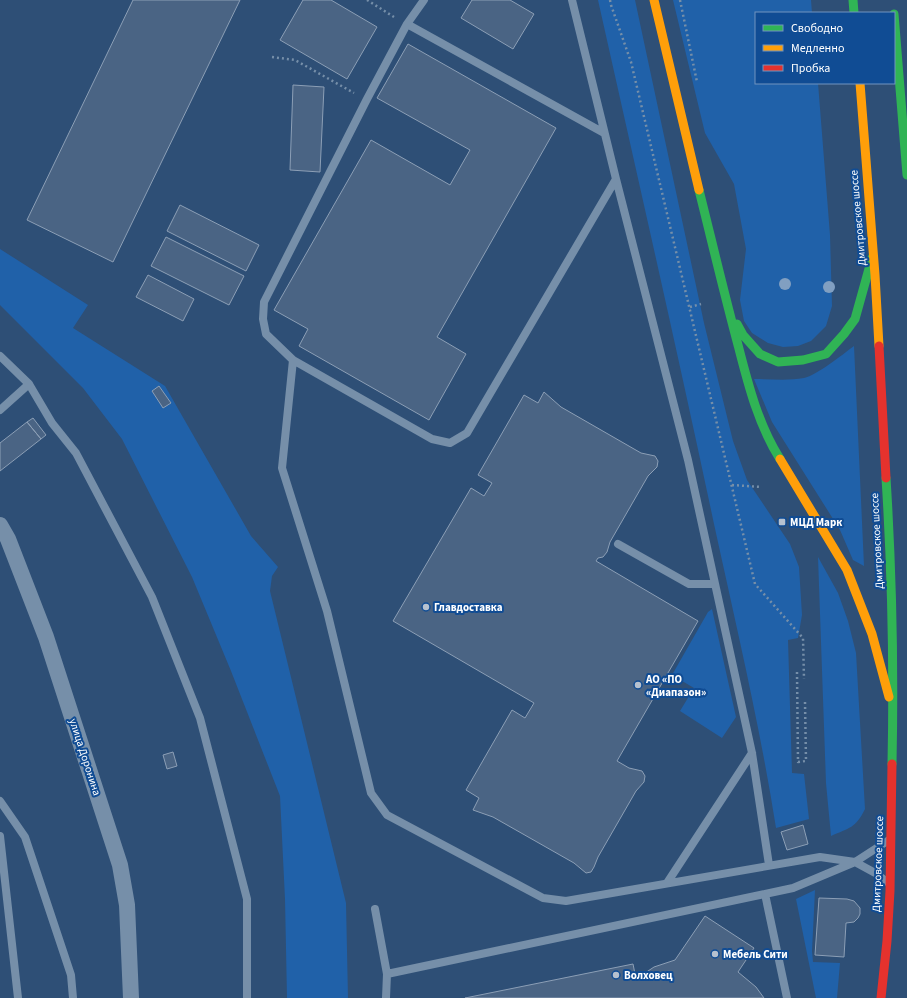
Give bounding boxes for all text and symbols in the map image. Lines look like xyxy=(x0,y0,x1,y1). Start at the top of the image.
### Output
legend xyxy=(755,12,895,84)
text: Свободно xyxy=(791,20,843,37)
text: Медленно xyxy=(791,40,845,57)
text: Пробка xyxy=(791,60,830,77)
street label: Дмитровское шоссе xyxy=(846,169,870,267)
street label: Дмитровское шоссе xyxy=(867,492,887,589)
place label: МЦД Марк xyxy=(790,515,842,530)
marker: МЦД Марк xyxy=(777,517,787,527)
place label: Главдоставка xyxy=(434,600,503,615)
marker: Главдоставка xyxy=(421,602,431,612)
place label: АО «ПО «Диапазон» xyxy=(645,672,706,700)
marker: АО «ПО «Диапазон» xyxy=(633,680,643,690)
street label: улица Доронина xyxy=(65,716,105,798)
street label: Дмитровское шоссе xyxy=(869,815,887,912)
place label: Мебель Сити xyxy=(723,947,788,962)
marker: Мебель Сити xyxy=(710,949,720,959)
place label: Волховец xyxy=(624,968,673,983)
marker: Волховец xyxy=(611,970,621,980)

